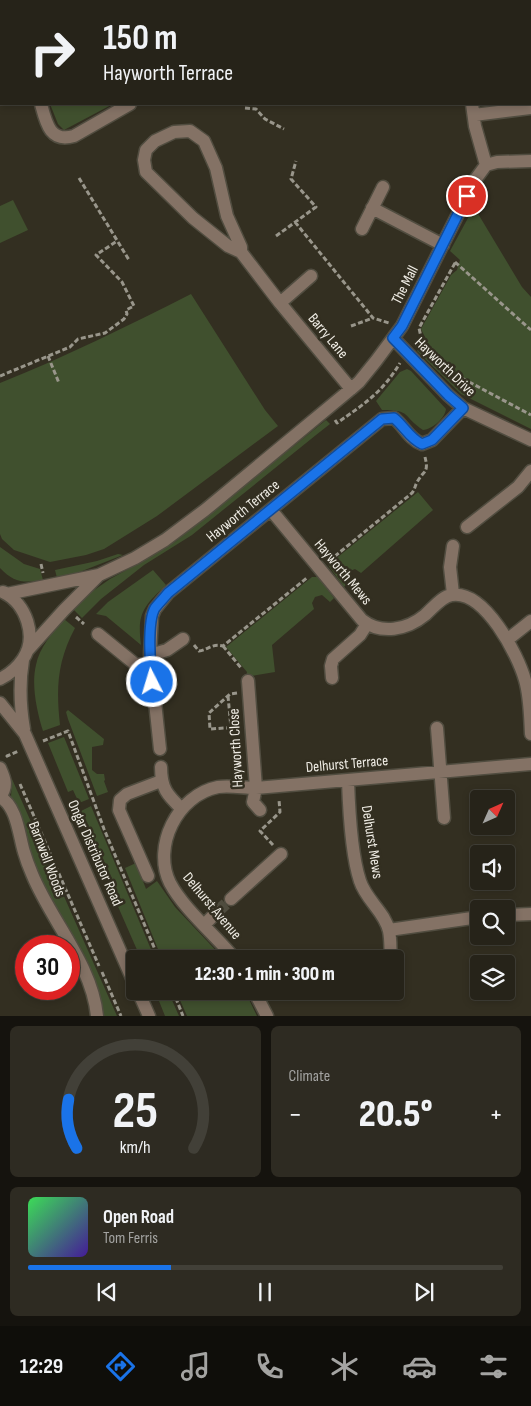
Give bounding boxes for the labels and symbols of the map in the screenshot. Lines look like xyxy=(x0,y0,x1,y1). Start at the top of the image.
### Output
pin xyxy=(446,175,488,217)
street label: The Mall xyxy=(387,262,423,308)
street label: Barry Lane xyxy=(304,310,352,362)
street label: Hayworth Drive xyxy=(410,333,480,401)
street label: Hayworth Terrace xyxy=(203,476,283,546)
street label: Hayworth Mews xyxy=(310,535,376,609)
position arrow xyxy=(125,655,177,707)
street label: Hayworth Close xyxy=(224,708,248,788)
street label: Delhurst Terrace xyxy=(305,751,389,777)
north arrow xyxy=(470,790,515,835)
street label: Ongar Distributor Road xyxy=(63,797,127,909)
street label: Delhurst Mews xyxy=(357,804,387,880)
street label: Barnwell Woods xyxy=(24,819,70,899)
street label: Delhurst Avenue xyxy=(178,868,246,944)
speed limit sign: 30 xyxy=(15,935,80,1000)

